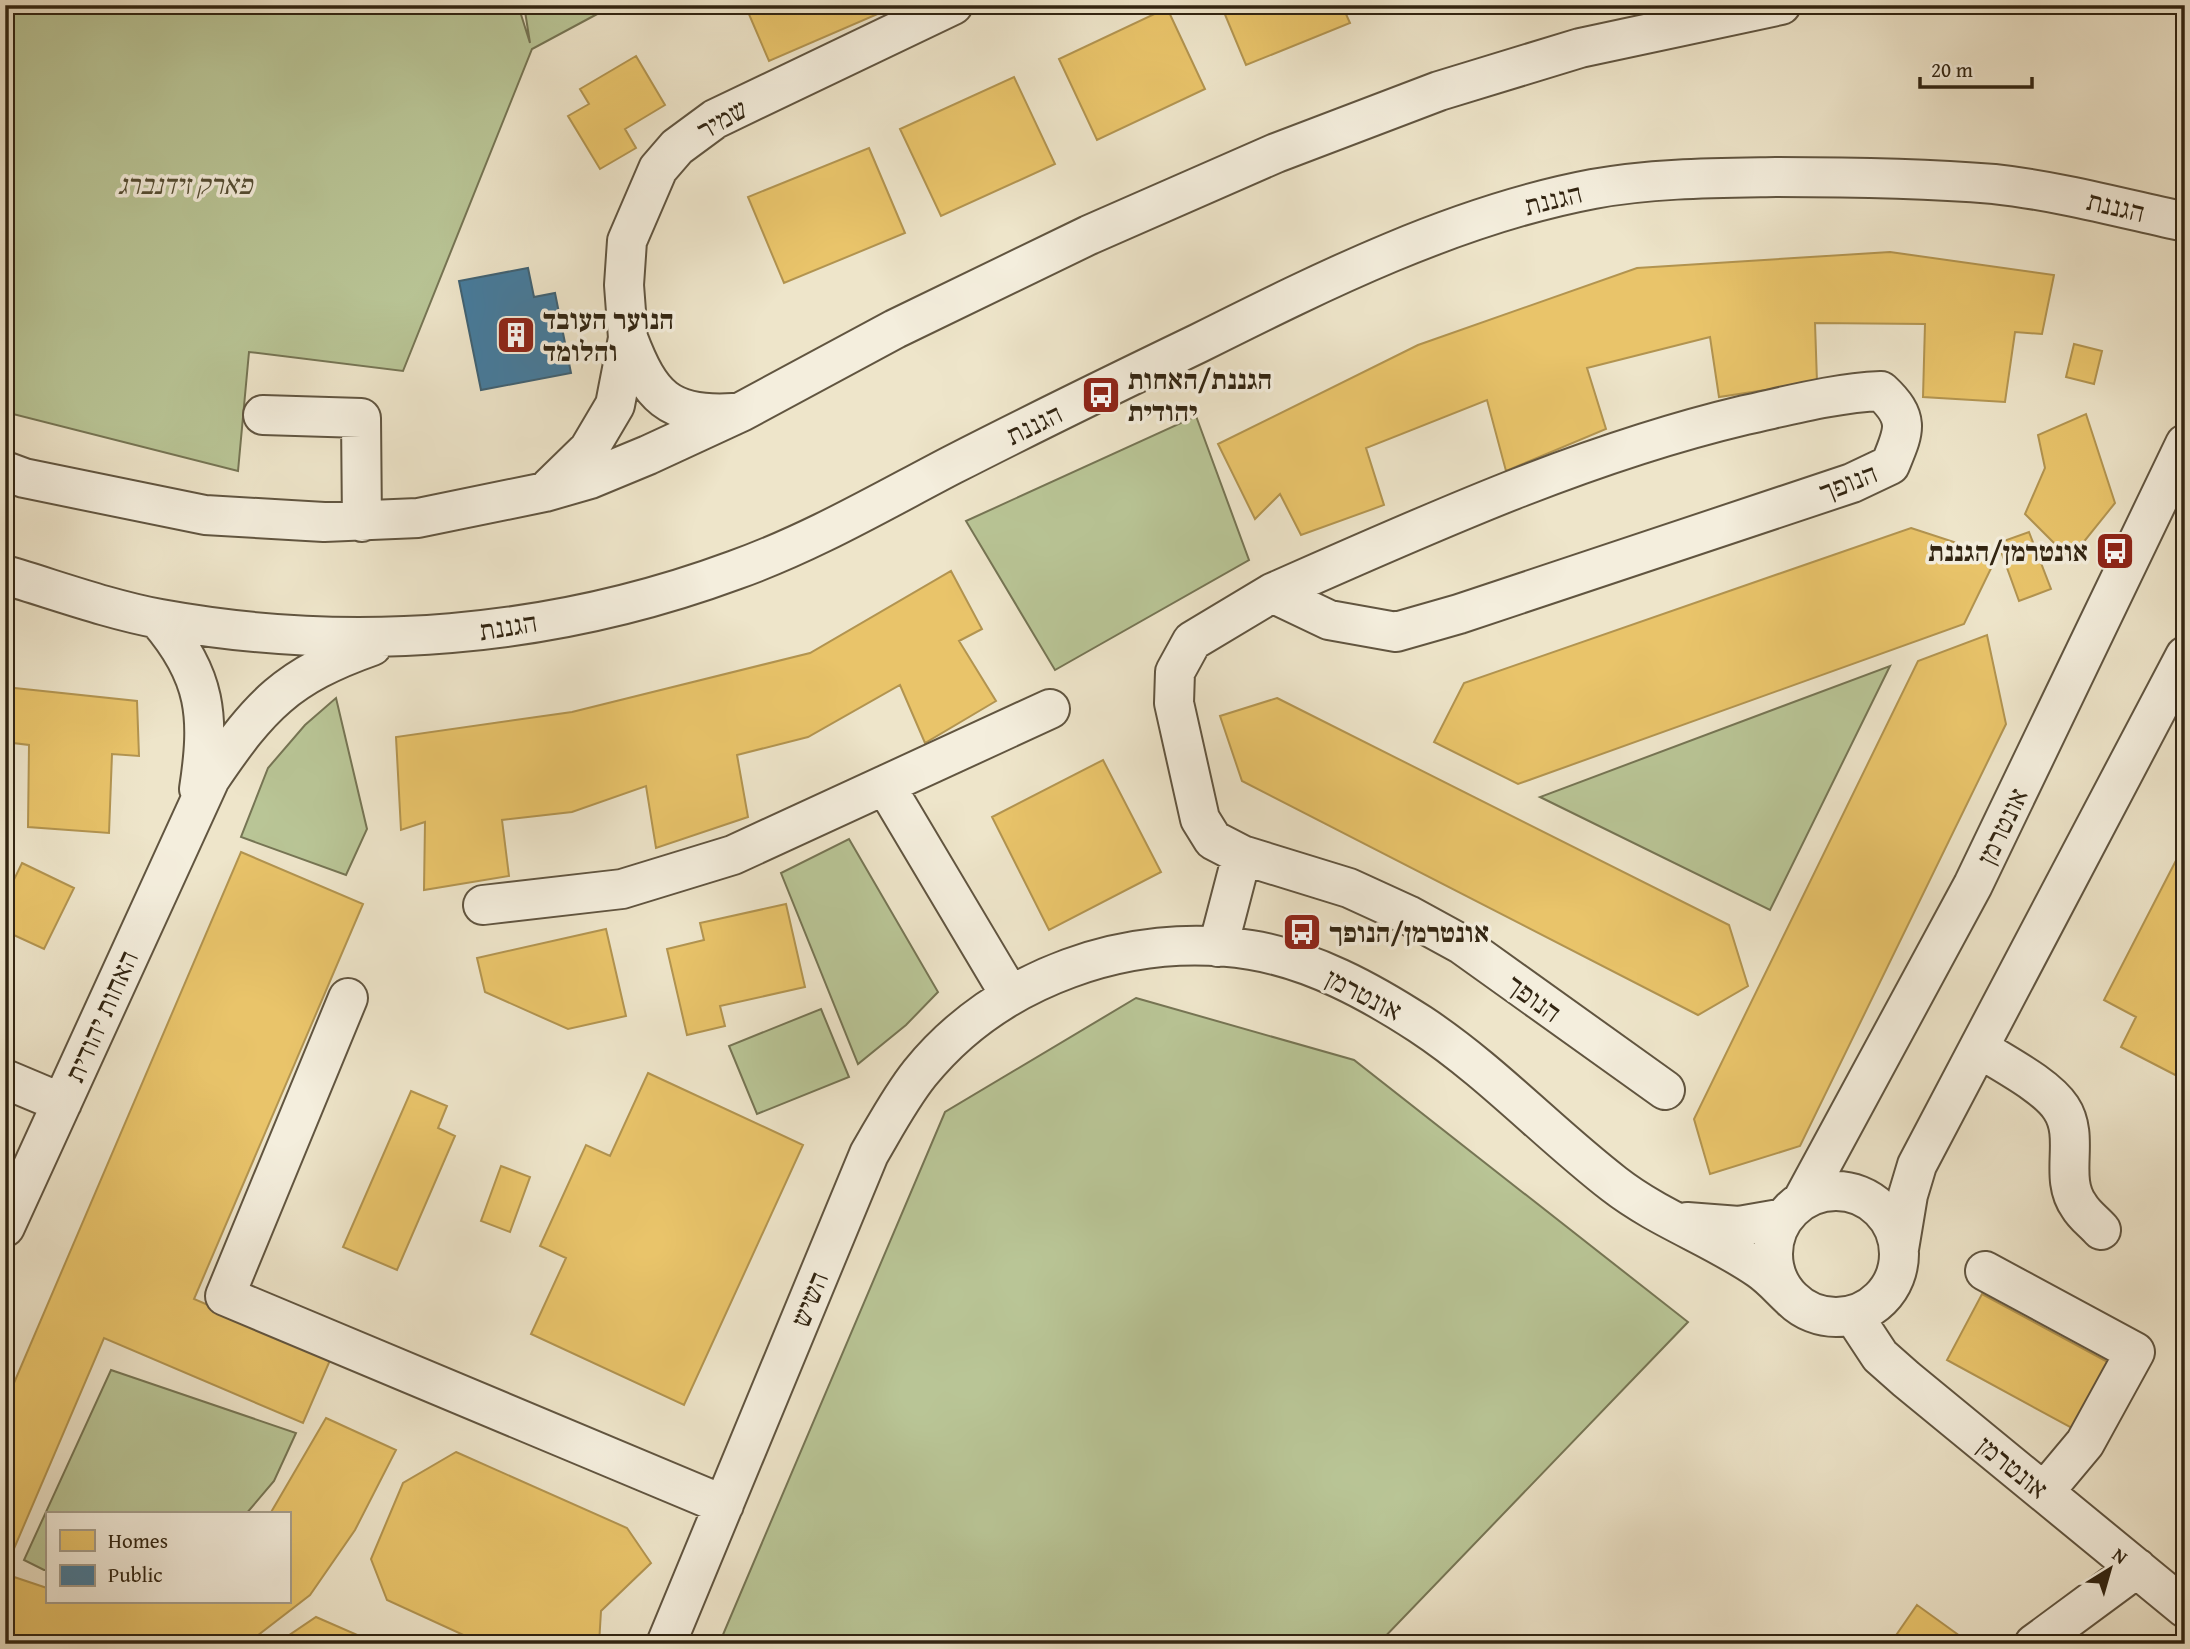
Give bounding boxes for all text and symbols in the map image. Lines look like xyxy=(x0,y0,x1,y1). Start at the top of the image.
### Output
scale bar xyxy=(1920,46,2032,90)
text: 20 m xyxy=(1931,54,1973,85)
street label: שמיר xyxy=(689,88,755,149)
park label: פארק זידנברג xyxy=(118,163,254,204)
street label: הגננת xyxy=(1520,172,1586,225)
street label: הגננת xyxy=(2083,179,2149,232)
place label: הנוער העובד והלומד xyxy=(543,298,674,371)
building icon: הנוער העובד והלומד xyxy=(495,314,537,356)
place label: הגננת/האחות יהודית xyxy=(1128,358,1272,431)
bus stop icon: הגננת/האחות יהודית xyxy=(1080,374,1122,416)
street label: הגננת xyxy=(998,392,1069,455)
street label: הנופך xyxy=(1813,452,1883,511)
place label: אונטרמן/הגננת xyxy=(1928,530,2088,571)
bus stop icon: אונטרמן/הגננת xyxy=(2094,530,2136,572)
street label: הגננת xyxy=(476,601,540,650)
street label: אונטרמן xyxy=(1965,780,2038,871)
bus stop icon: אונטרמן/הנופך xyxy=(1281,911,1323,953)
place label: אונטרמן/הנופך xyxy=(1329,911,1489,952)
street label: האחות יהודית xyxy=(53,943,148,1088)
street label: אונטרמן xyxy=(1319,957,1410,1030)
street label: הנופך xyxy=(1498,964,1570,1032)
street label: השיש xyxy=(779,1265,838,1333)
street label: אונטרמן xyxy=(1969,1425,2058,1508)
legend xyxy=(46,1512,290,1604)
text: Homes xyxy=(108,1525,168,1556)
north arrow xyxy=(2074,1534,2144,1604)
text: N xyxy=(2107,1540,2134,1571)
text: Public xyxy=(108,1559,163,1590)

